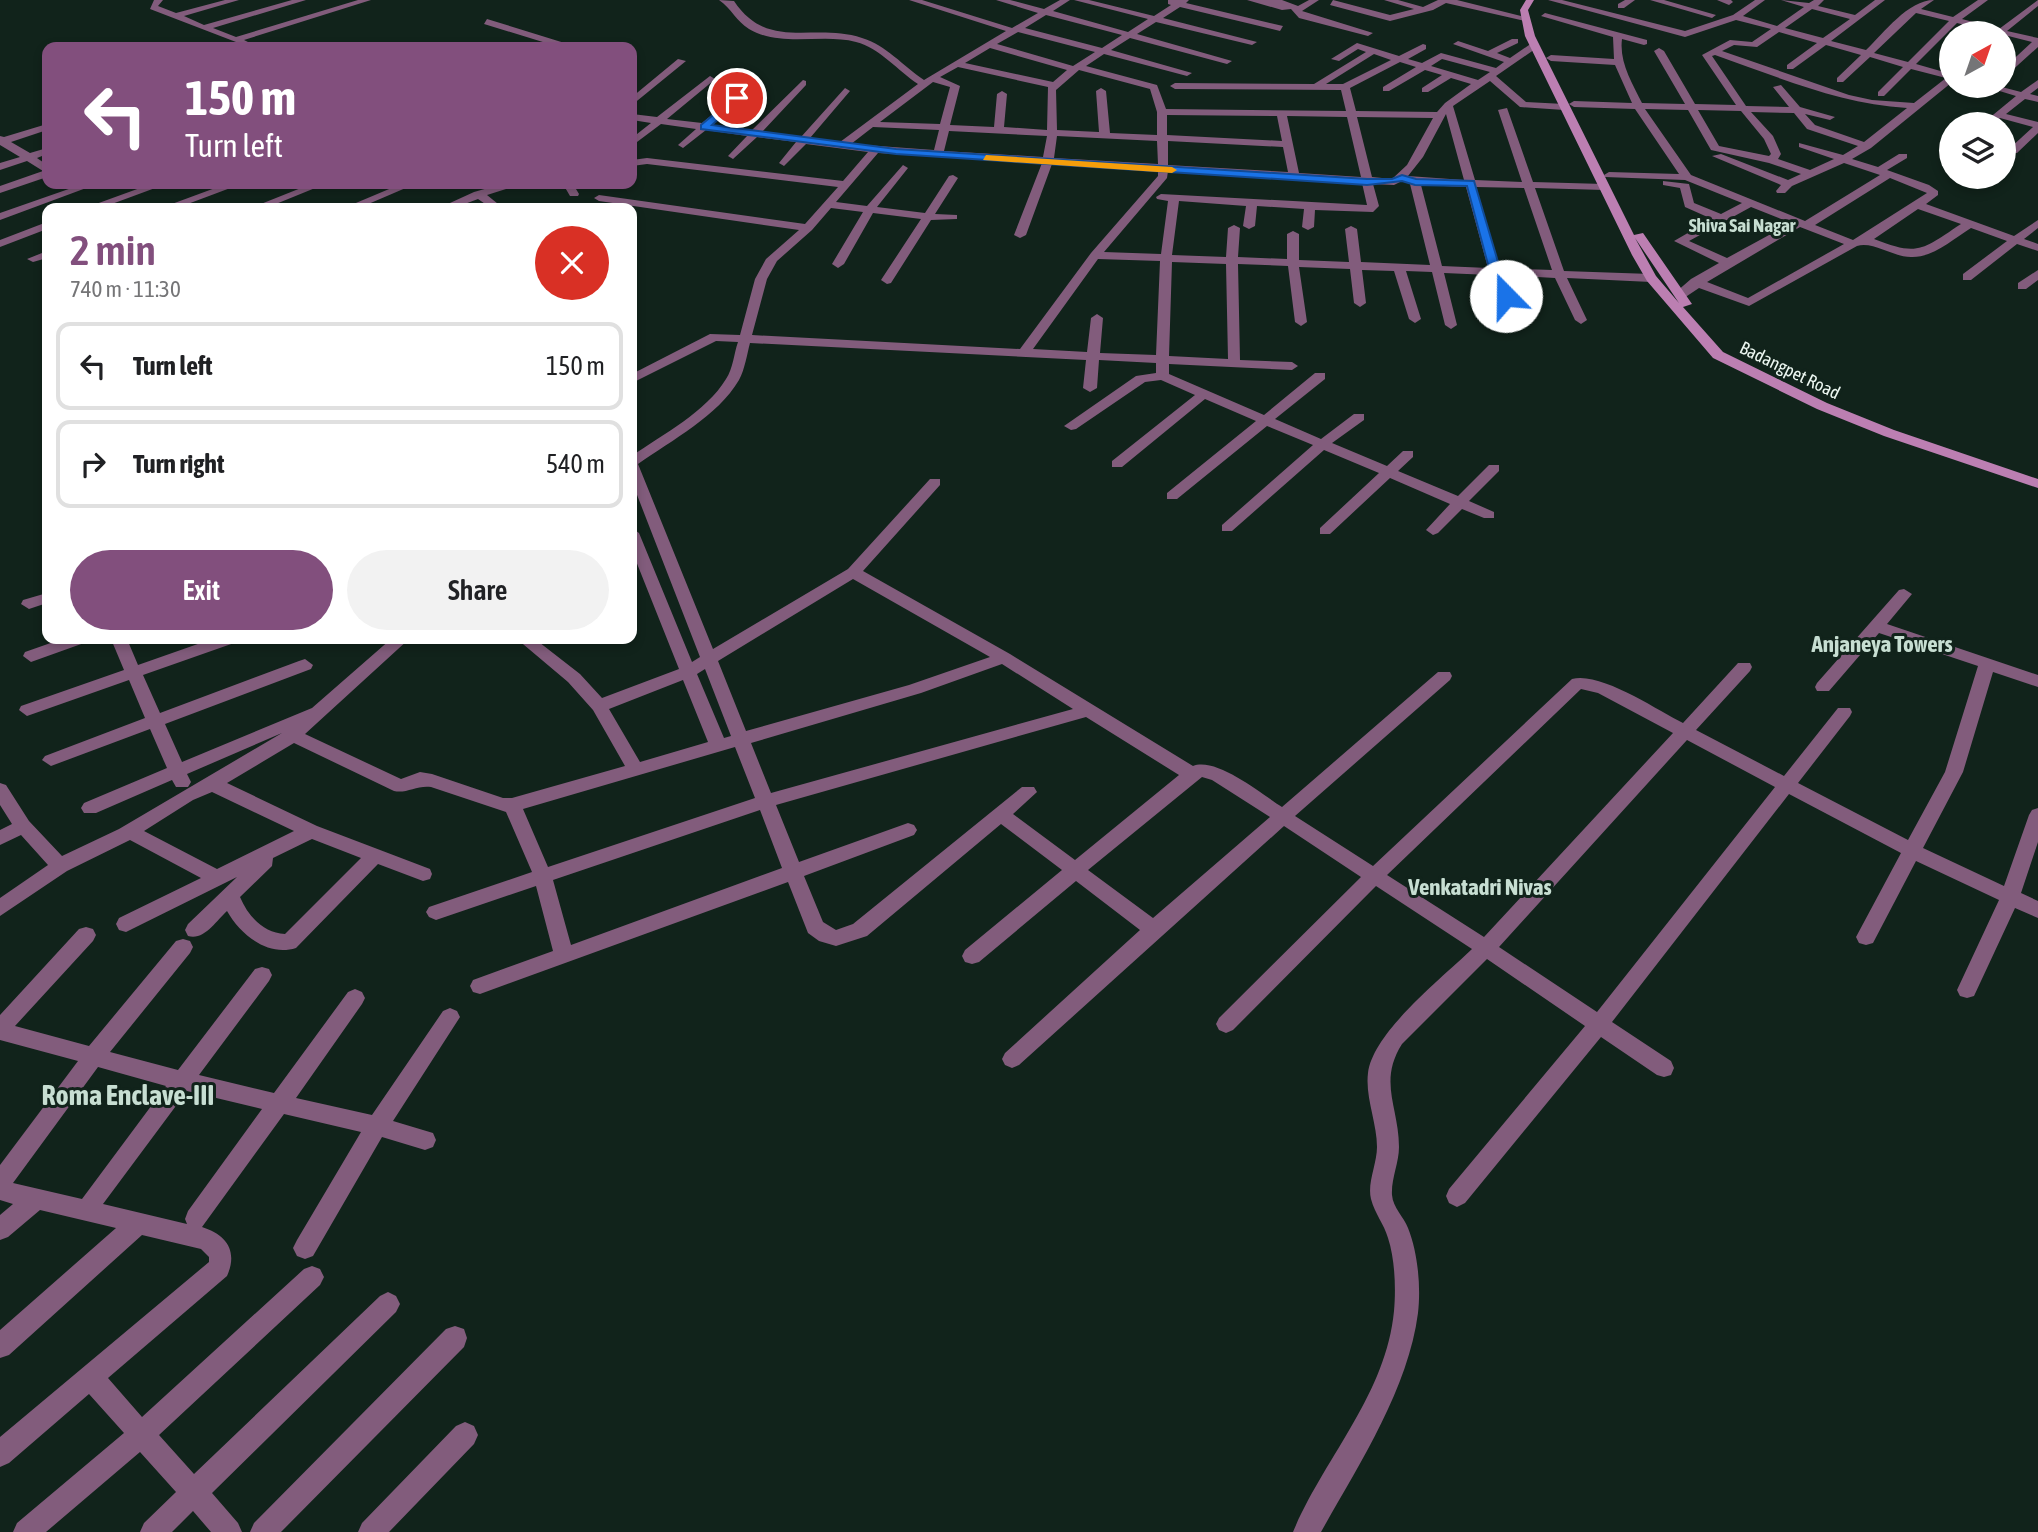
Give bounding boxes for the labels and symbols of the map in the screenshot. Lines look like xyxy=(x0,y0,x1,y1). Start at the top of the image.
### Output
north arrow xyxy=(1939,21,2016,98)
pin xyxy=(707,68,767,128)
district label: Shiva Sai Nagar xyxy=(1689,214,1796,236)
position arrow xyxy=(1469,259,1543,333)
street label: Badangpet Road xyxy=(1736,337,1844,403)
district label: Anjaneya Towers xyxy=(1810,631,1953,657)
district label: Venkatadri Nivas xyxy=(1407,874,1552,900)
district label: Roma Enclave-III xyxy=(42,1079,214,1111)

